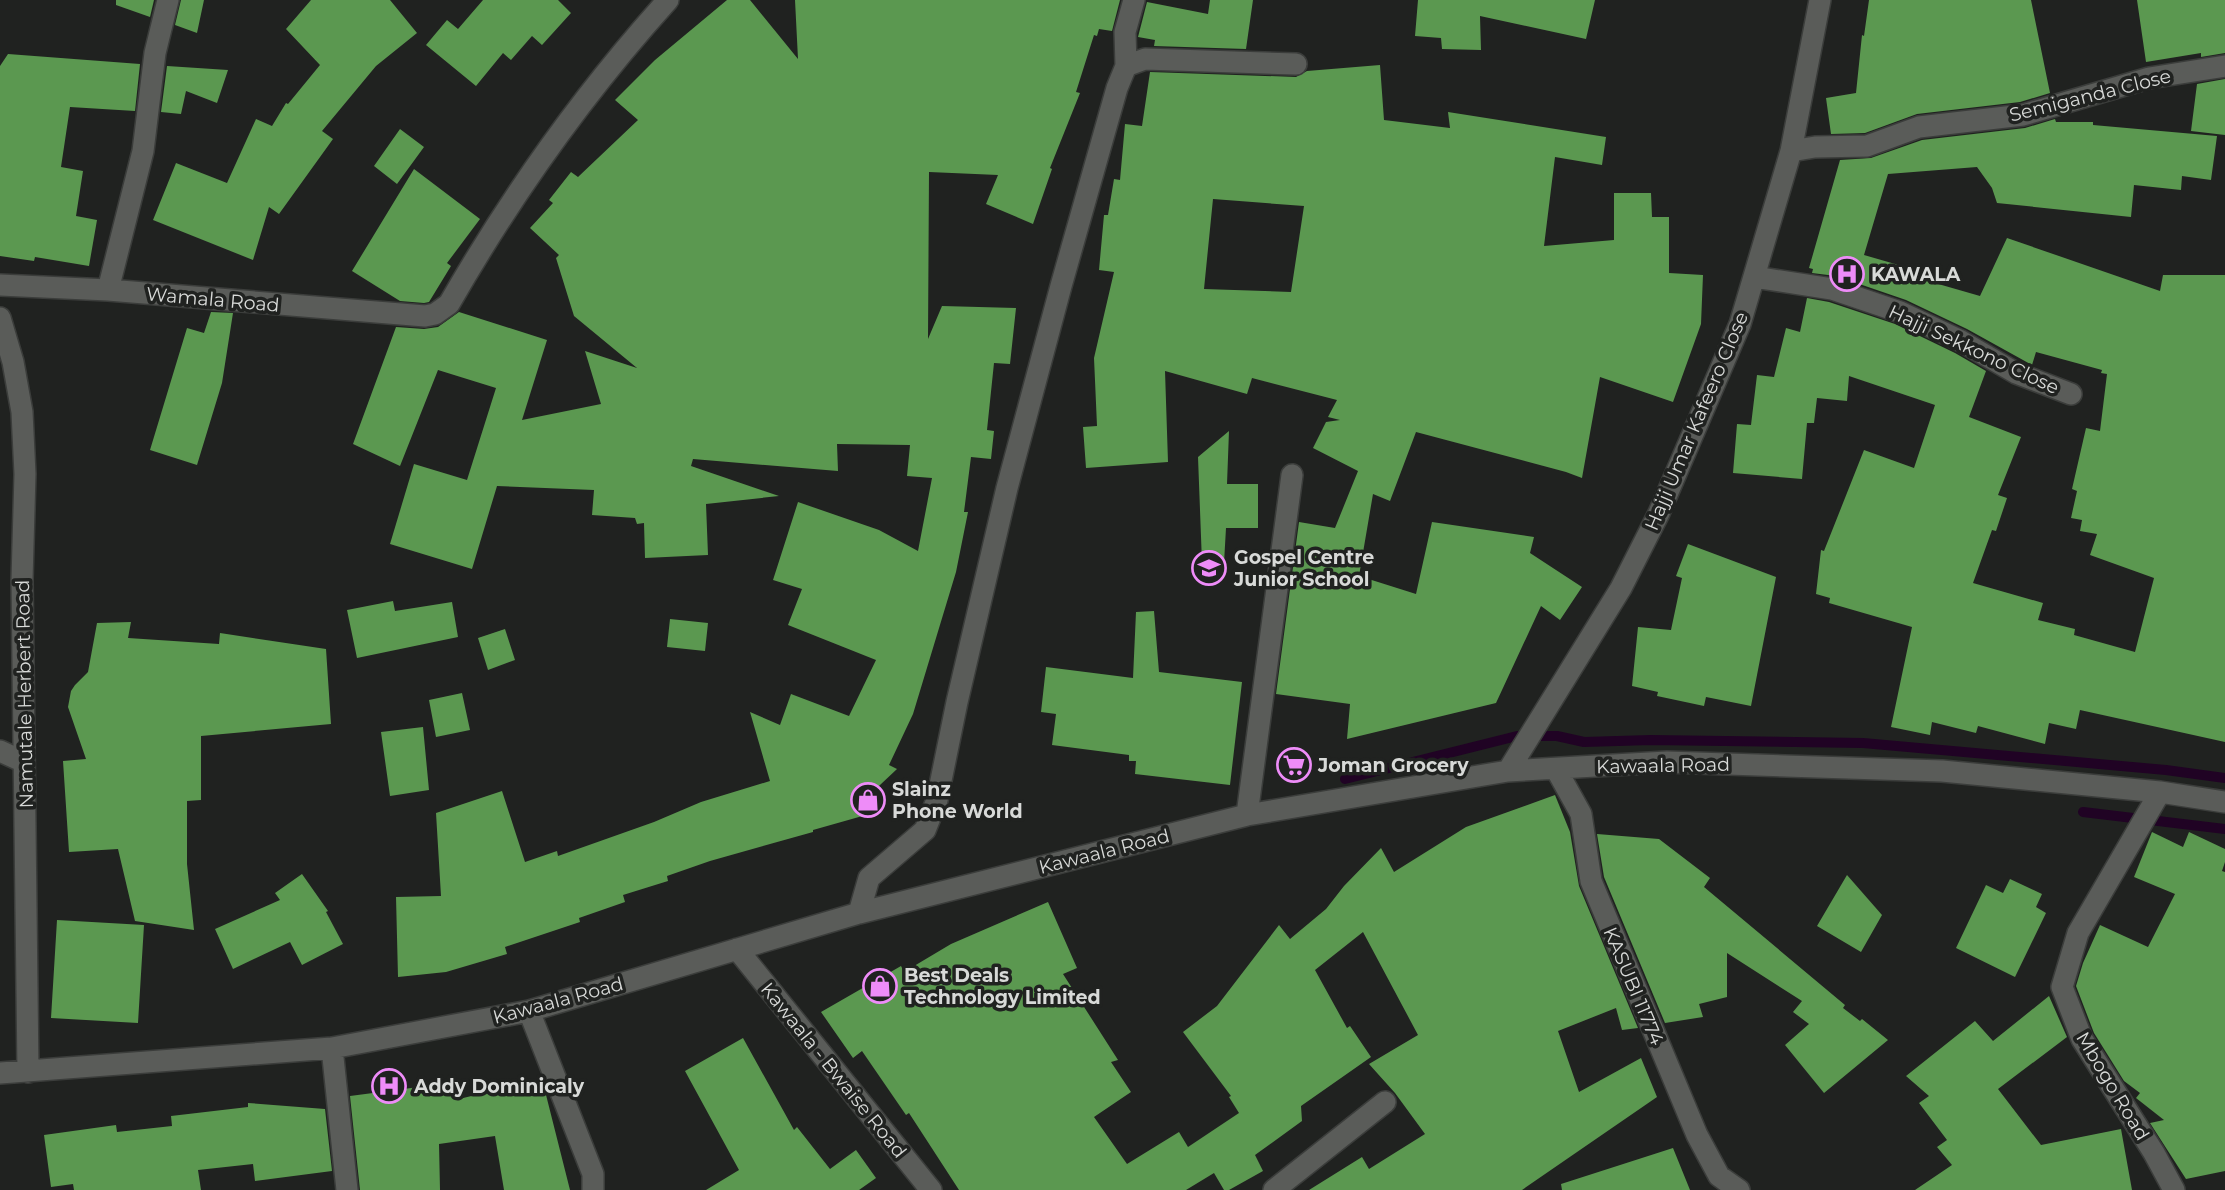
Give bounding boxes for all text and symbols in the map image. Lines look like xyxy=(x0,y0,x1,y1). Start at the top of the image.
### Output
street label: Semiganda Close xyxy=(2007,64,2173,127)
hospital icon: KAWALA xyxy=(1828,255,1866,293)
place label: KAWALA xyxy=(1871,263,1961,286)
street label: Wamala Road xyxy=(145,282,281,317)
street label: Hajji Sekkono Close xyxy=(1885,300,2063,399)
street label: Hajji Umar Kafeero Close xyxy=(1640,308,1753,534)
place label: Gospel Centre Junior School xyxy=(1233,546,1374,591)
school or university icon: Gospel Centre Junior School xyxy=(1190,549,1228,587)
street label: Namutale Herbert Road xyxy=(11,579,38,809)
supermarket icon: Joman Grocery xyxy=(1275,746,1313,784)
street label: Kawaala Road xyxy=(1596,753,1730,778)
place label: Joman Grocery xyxy=(1317,754,1469,777)
place label: Slainz Phone World xyxy=(892,778,1023,823)
shop icon: Slainz Phone World xyxy=(849,781,887,819)
street label: Kawaala Road xyxy=(1036,824,1172,879)
street label: KASUBI 11774 xyxy=(1598,924,1669,1049)
place label: Best Deals Technology Limited xyxy=(904,964,1101,1009)
shop icon: Best Deals Technology Limited xyxy=(861,967,899,1005)
street label: Kawaala Road xyxy=(490,972,626,1029)
street label: Kawaala - Bwaise Road xyxy=(756,978,911,1163)
street label: Mbogo Road xyxy=(2071,1028,2154,1145)
hospital icon: Addy Dominicaly xyxy=(370,1067,408,1105)
place label: Addy Dominicaly xyxy=(413,1075,585,1098)

